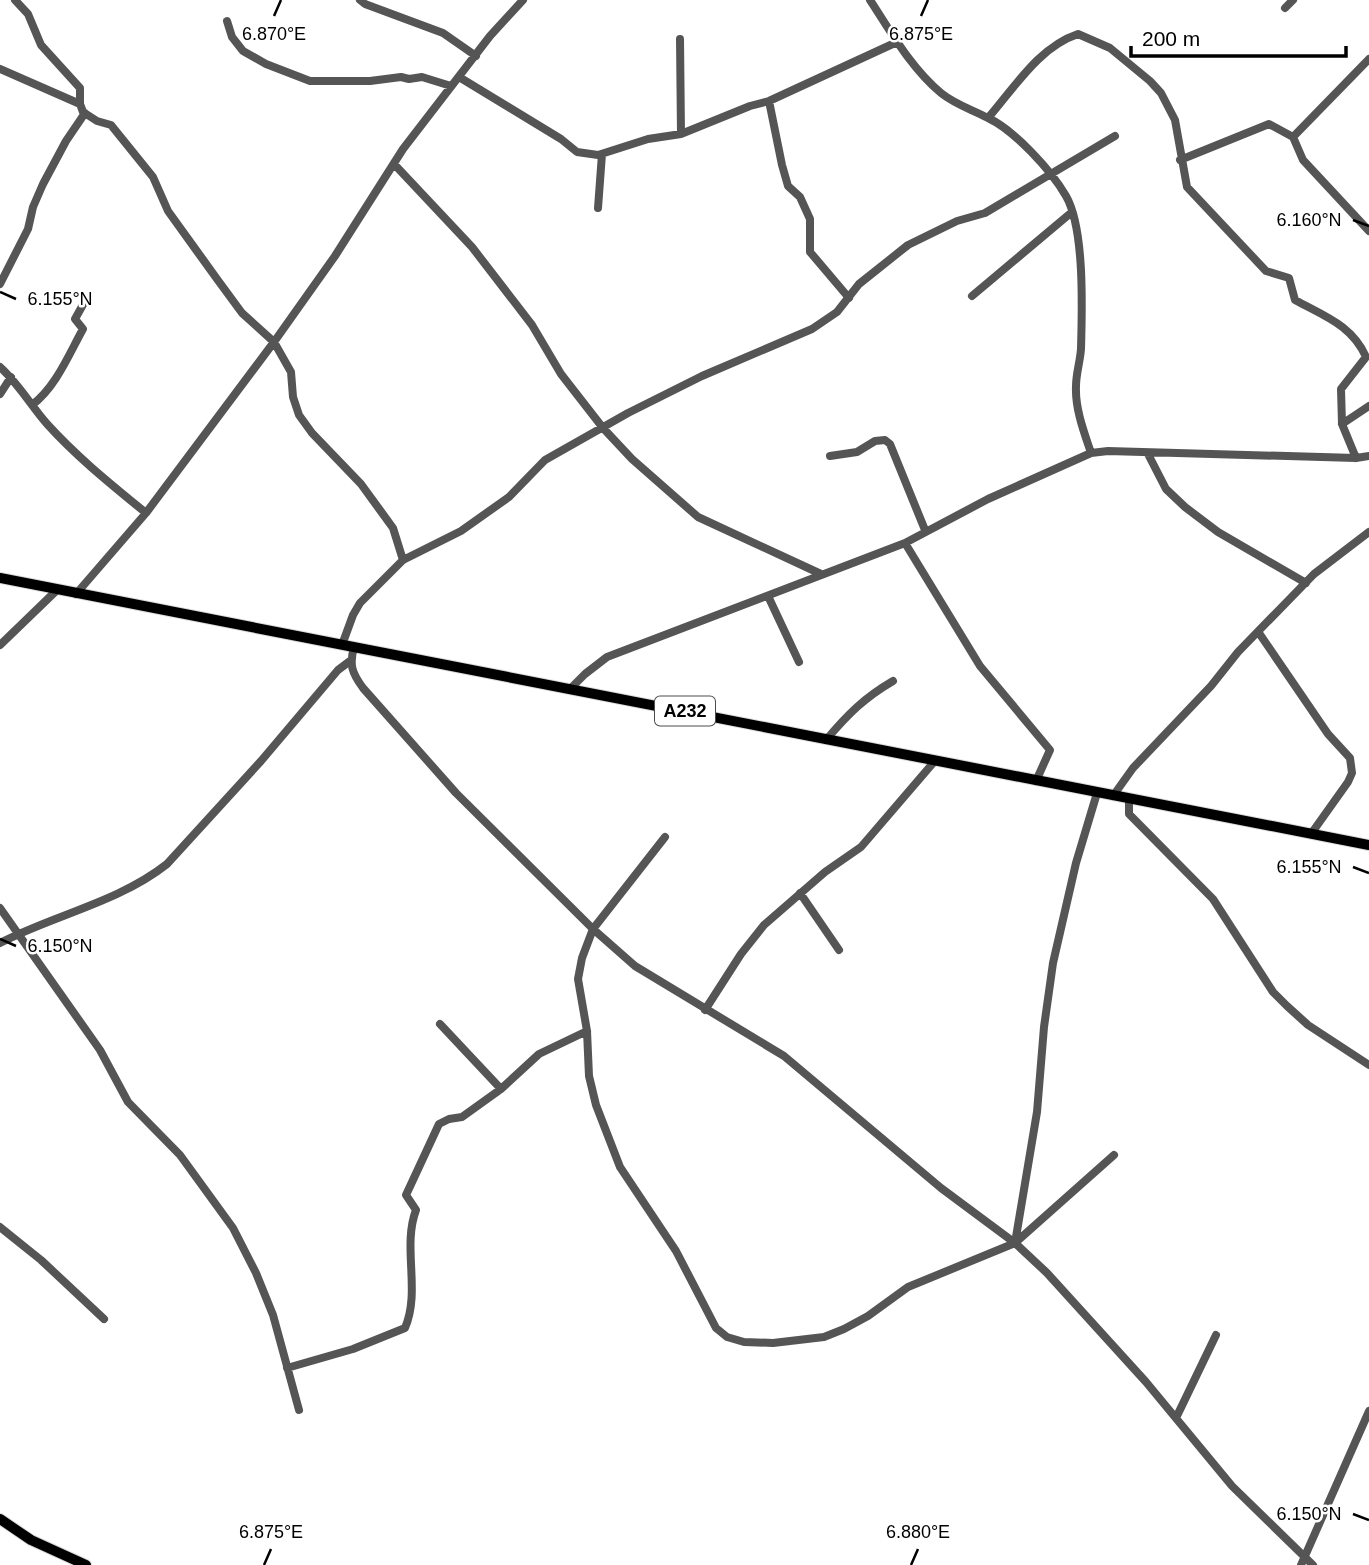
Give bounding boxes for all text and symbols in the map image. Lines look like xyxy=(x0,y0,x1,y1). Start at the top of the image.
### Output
scale bar xyxy=(1131,14,1346,58)
text: 6.870°E xyxy=(242,24,306,44)
text: 6.875°E xyxy=(889,24,953,44)
text: 200 m xyxy=(1142,27,1200,50)
text: 6.160°N xyxy=(1276,210,1342,230)
text: 6.155°N xyxy=(27,289,93,309)
road number: A232 xyxy=(655,696,715,726)
text: 6.155°N xyxy=(1276,857,1342,877)
text: 6.150°N xyxy=(27,936,93,956)
text: 6.150°N xyxy=(1276,1504,1342,1524)
text: 6.875°E xyxy=(239,1522,303,1542)
text: 6.880°E xyxy=(886,1522,950,1542)

